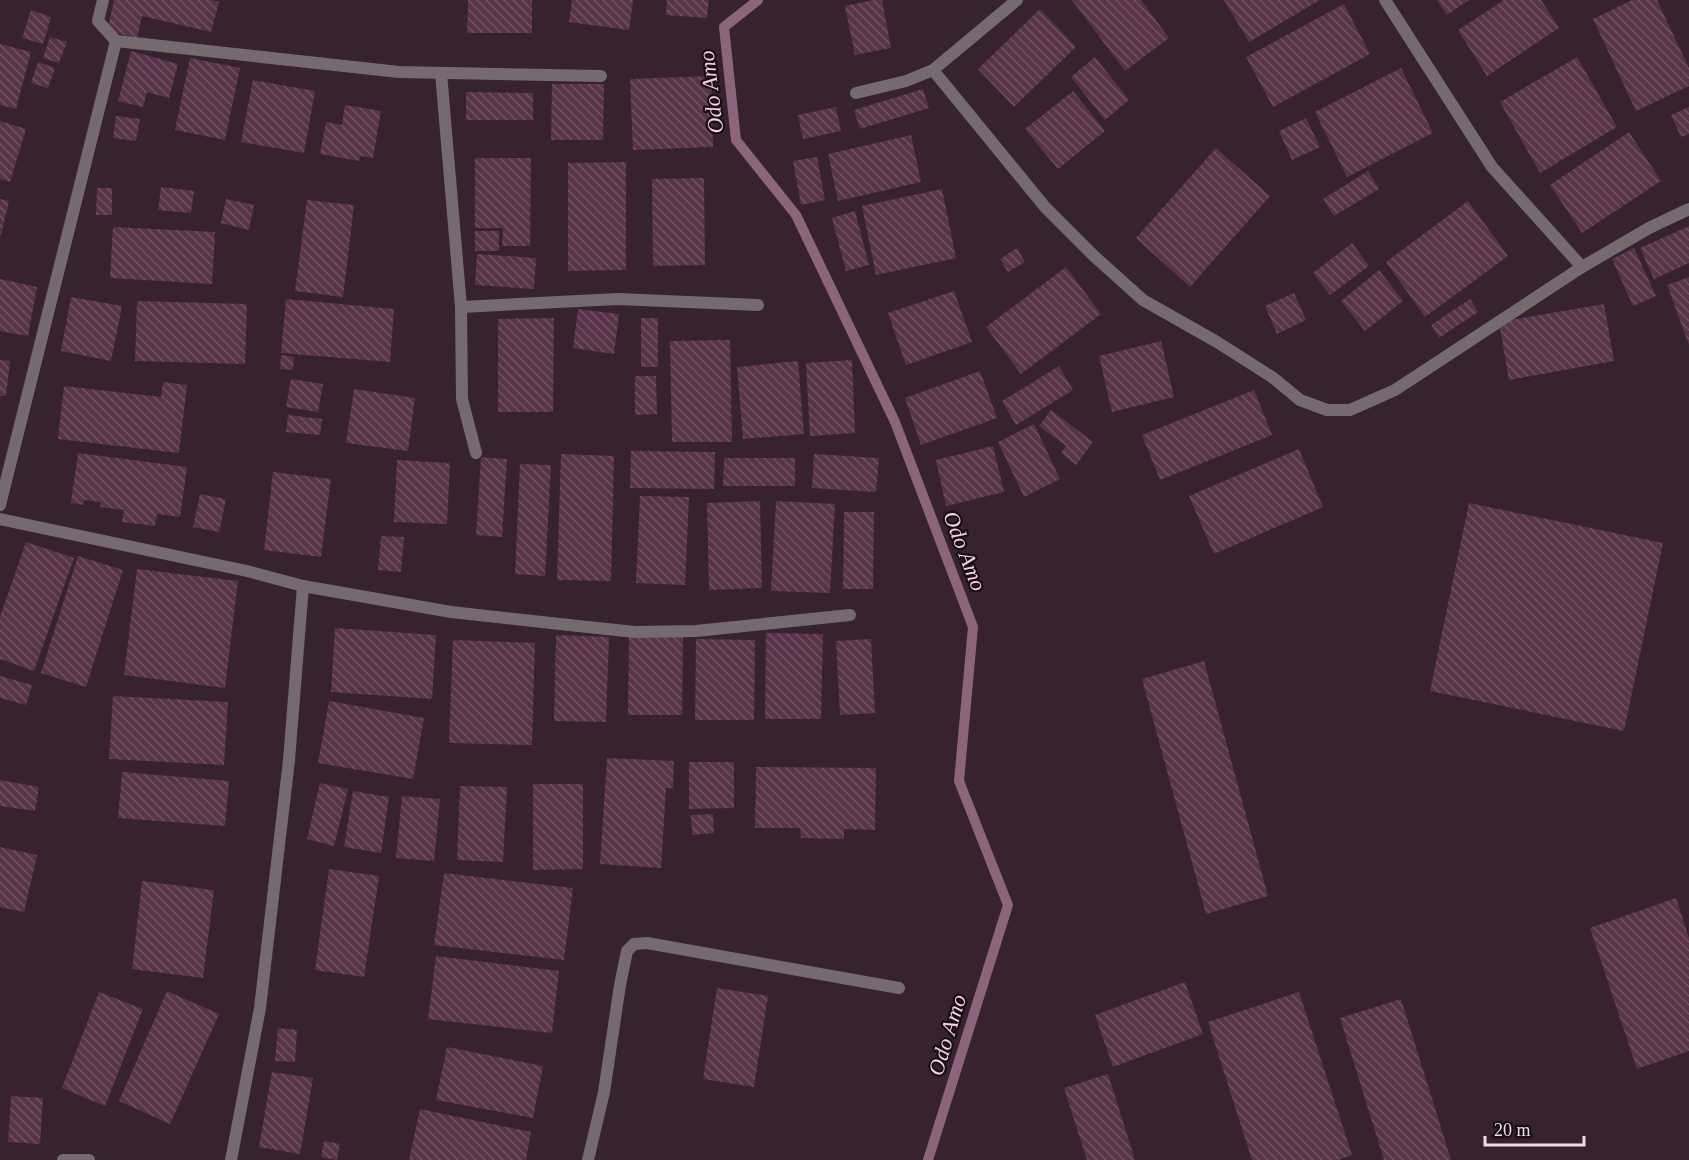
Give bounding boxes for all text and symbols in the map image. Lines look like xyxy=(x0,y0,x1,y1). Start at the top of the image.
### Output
water label: Odo Amo xyxy=(694,49,728,135)
water label: Odo Amo xyxy=(938,508,992,594)
water label: Odo Amo xyxy=(923,992,971,1078)
scale bar xyxy=(1485,1109,1584,1147)
text: 20 m xyxy=(1494,1120,1531,1140)

